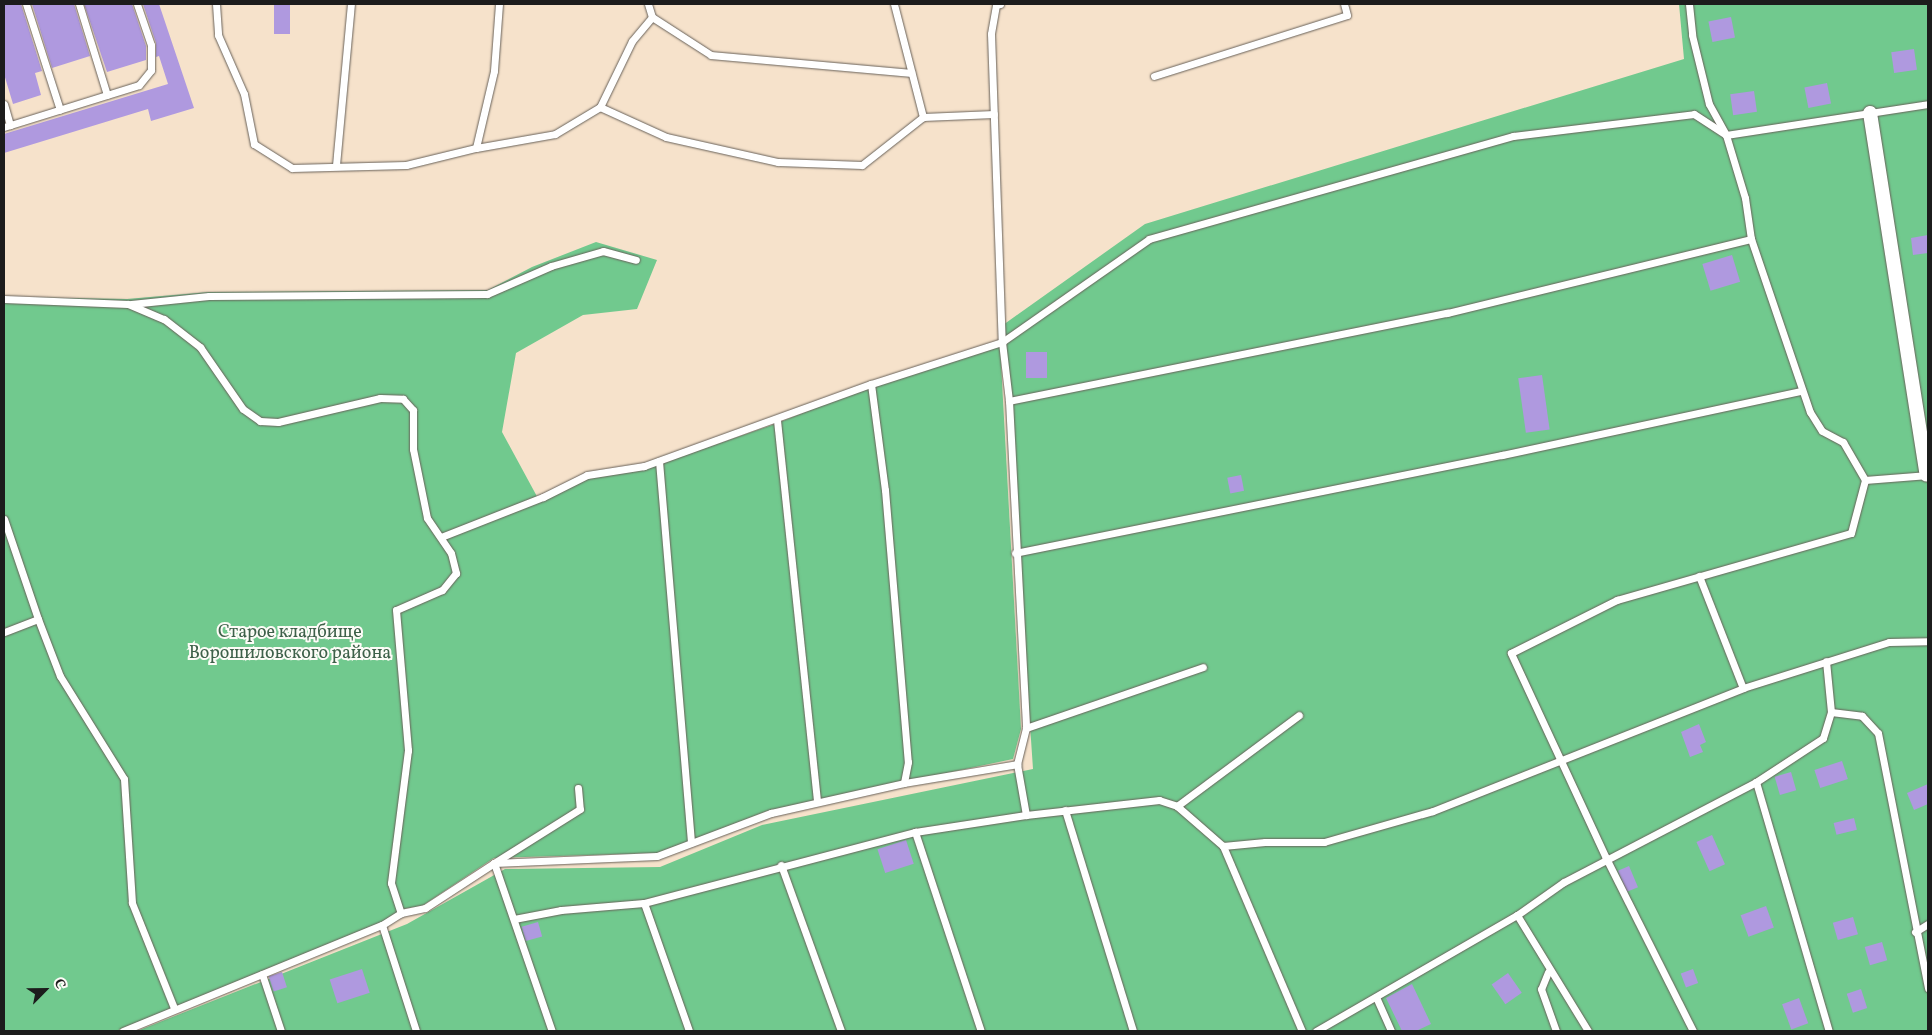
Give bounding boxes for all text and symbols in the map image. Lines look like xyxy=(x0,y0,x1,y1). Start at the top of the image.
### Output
park label: Старое кладбище Ворошиловского района xyxy=(189,623,391,666)
north arrow xyxy=(20,965,70,1015)
text: С xyxy=(49,976,70,992)

